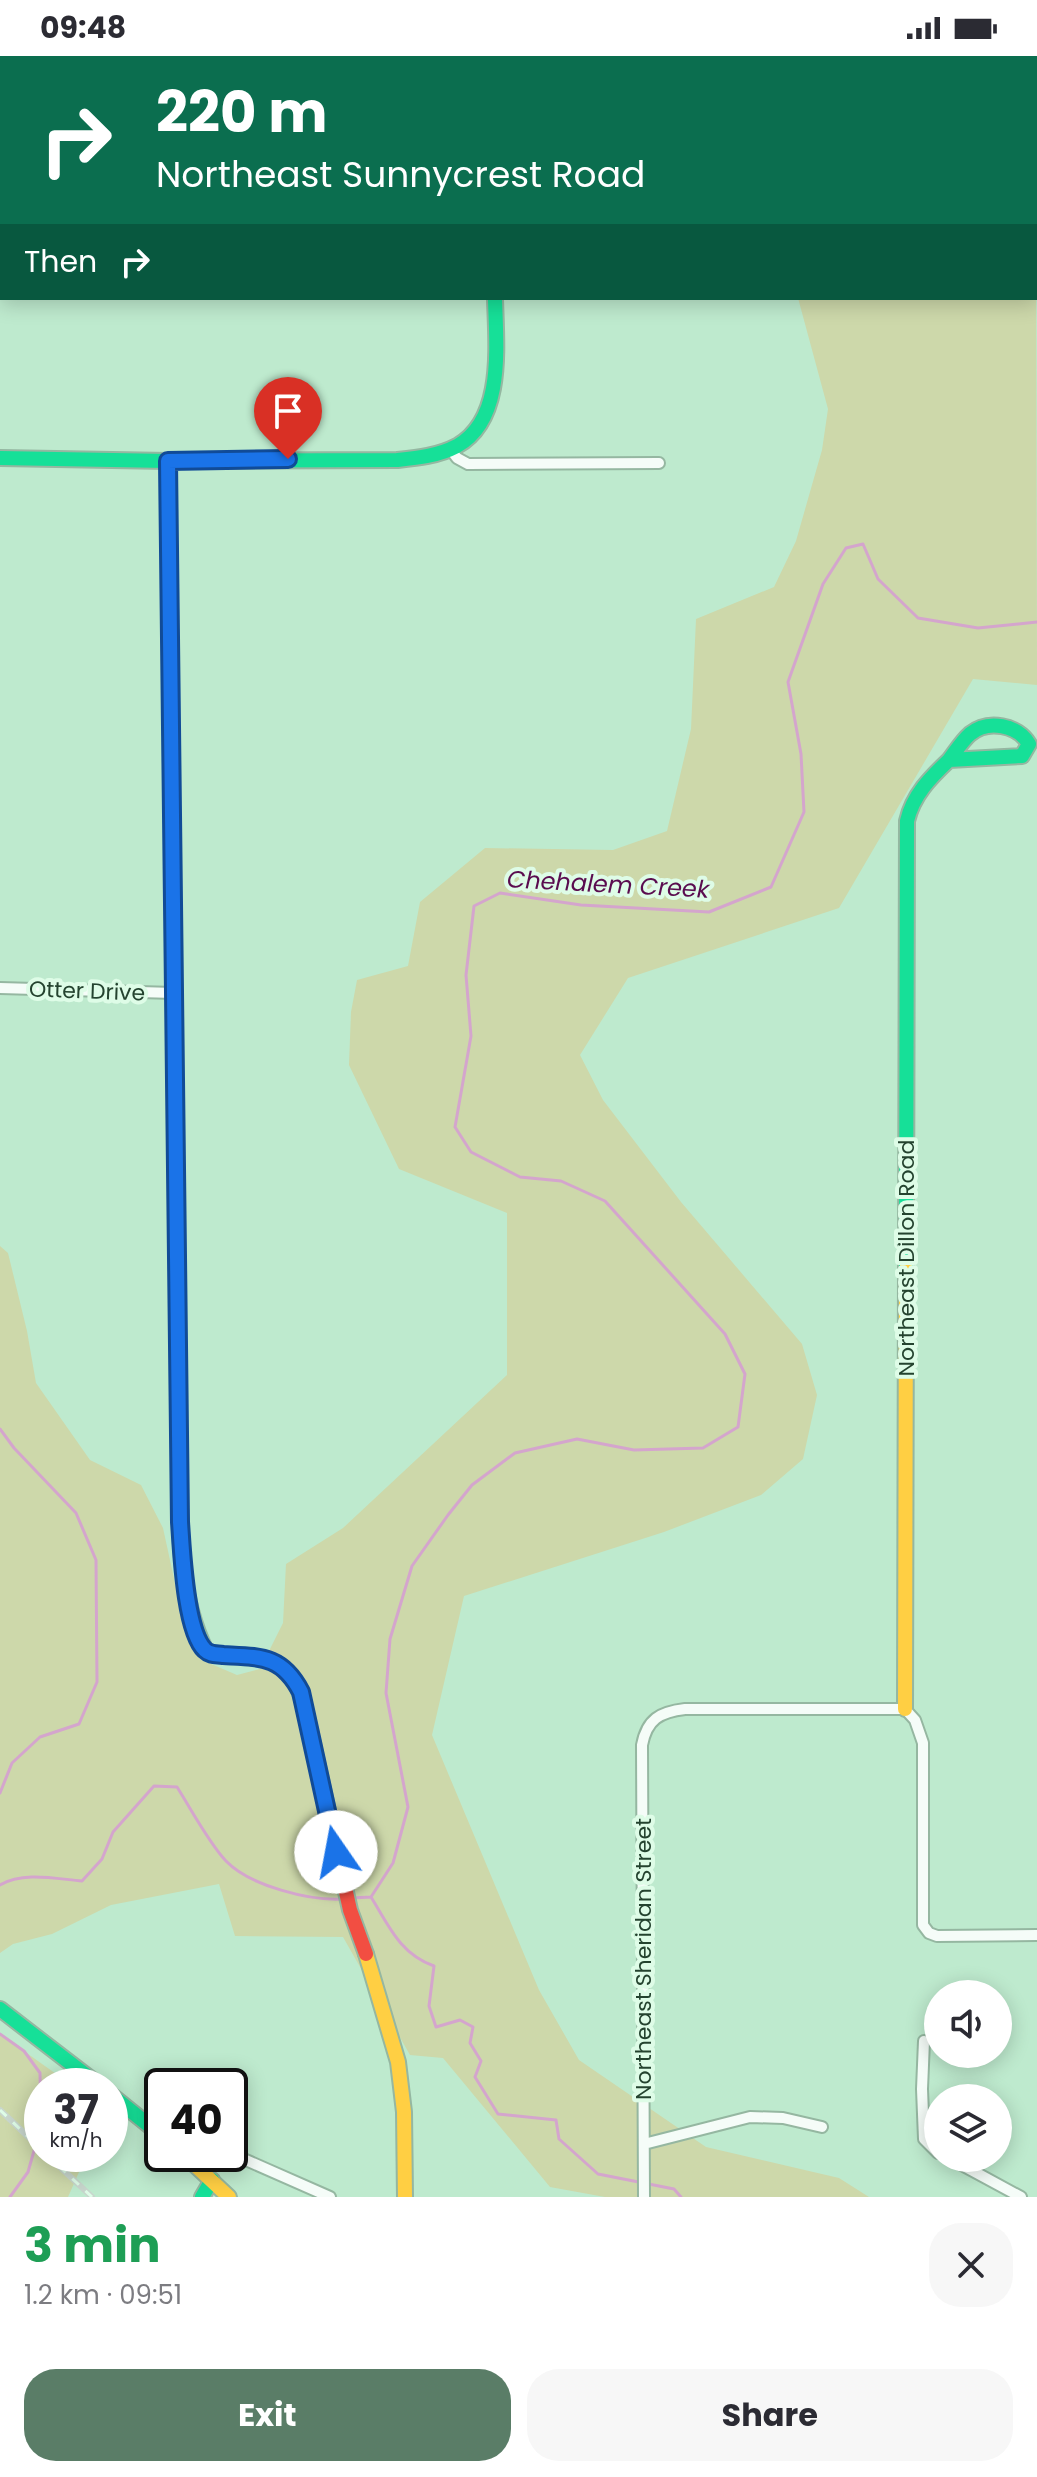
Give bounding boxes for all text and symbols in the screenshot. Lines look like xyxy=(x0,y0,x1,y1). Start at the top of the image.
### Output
text: 09:48 xyxy=(40,6,126,49)
text: 220 m xyxy=(156,73,328,152)
icon: right xyxy=(24,88,128,192)
text: Northeast Sunnycrest Road xyxy=(156,149,645,200)
text: Then xyxy=(24,240,97,283)
icon: right xyxy=(113,240,157,284)
pin xyxy=(254,377,322,459)
icon: arrive xyxy=(266,389,310,433)
water label: Chehalem Creek xyxy=(506,862,712,906)
street label: Otter Drive xyxy=(28,973,146,1009)
street label: Northeast Dillon Road xyxy=(891,1140,922,1376)
position arrow xyxy=(294,1810,378,1894)
street label: Northeast Sheridan Street xyxy=(628,1818,659,2100)
map controls xyxy=(924,1980,1012,2172)
button: sound xyxy=(924,1980,1012,2068)
speed limit sign: 40 xyxy=(144,2068,248,2172)
text: 37 xyxy=(53,2082,99,2138)
button: layers xyxy=(924,2084,1012,2172)
text: km/h xyxy=(49,2126,103,2154)
text: 3 min xyxy=(24,2212,161,2279)
button: close xyxy=(929,2223,1013,2307)
text: 1.2 km · 09:51 xyxy=(24,2277,182,2313)
button: Exit xyxy=(24,2369,511,2461)
button: Share xyxy=(527,2369,1013,2461)

